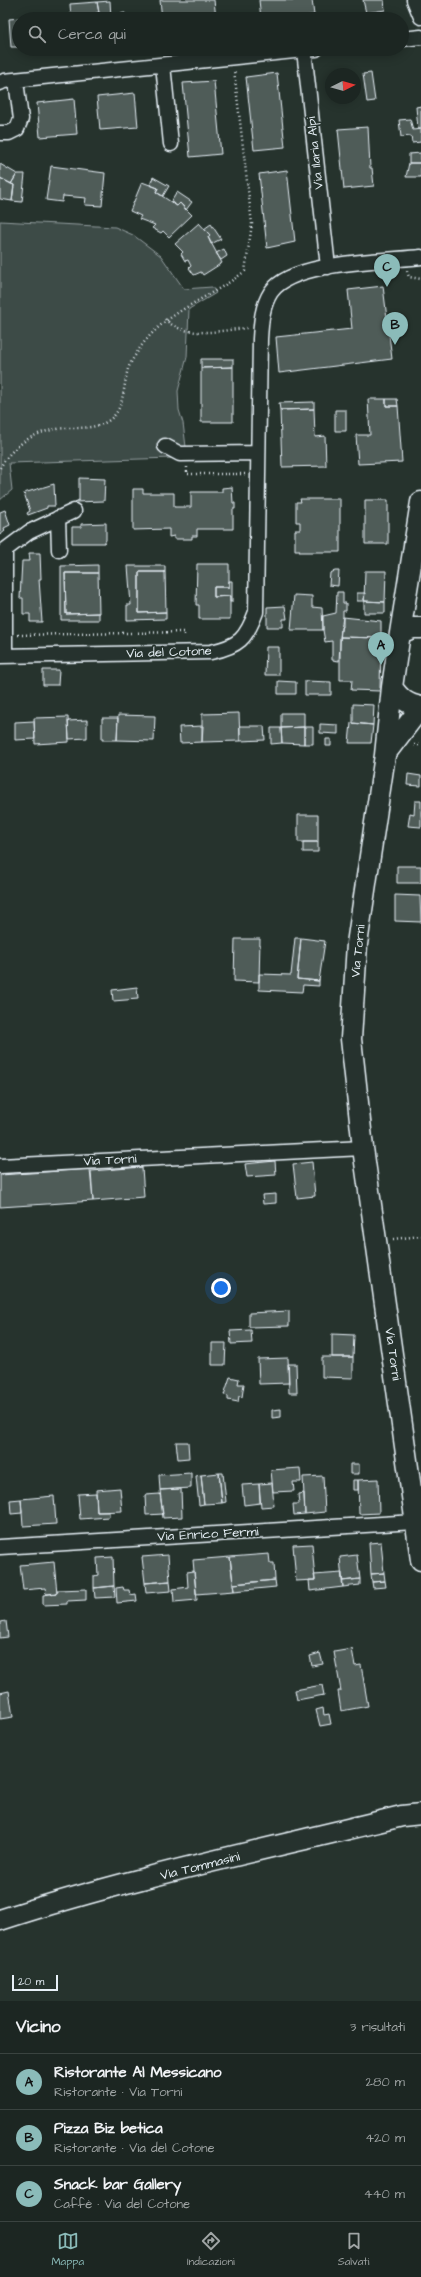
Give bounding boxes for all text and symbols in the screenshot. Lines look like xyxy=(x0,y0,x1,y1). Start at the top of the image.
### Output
search box xyxy=(12,12,409,56)
icon: search xyxy=(26,23,48,45)
text: Cerca qui xyxy=(58,24,126,45)
north arrow xyxy=(325,68,361,104)
street label: Via Ilaria Alpi xyxy=(302,116,328,190)
pin: C xyxy=(374,254,400,287)
pin: B xyxy=(382,312,408,345)
pin: A xyxy=(368,632,394,665)
street label: Via del Cotone xyxy=(126,642,212,662)
street label: Via Torni xyxy=(346,924,370,978)
street label: Via Torni xyxy=(83,1150,137,1170)
your location xyxy=(211,1278,231,1298)
street label: Via Torni xyxy=(380,1327,406,1382)
street label: Via Enrico Fermi xyxy=(157,1522,259,1546)
street label: Via Tommasini xyxy=(158,1847,242,1885)
scale bar xyxy=(12,1973,58,1992)
text: 20 m xyxy=(18,1974,44,1989)
text: Vicino xyxy=(16,2015,61,2039)
text: 3 risultati xyxy=(350,2018,405,2036)
text: Ristorante Al Messicano xyxy=(54,2062,221,2083)
text: A xyxy=(25,2073,33,2091)
text: 280 m xyxy=(366,2073,405,2091)
text: Ristorante · Via Torni xyxy=(54,2083,182,2101)
text: Pizza Biz betica xyxy=(54,2118,163,2139)
text: B xyxy=(24,2129,34,2147)
text: 420 m xyxy=(365,2129,405,2147)
text: Ristorante · Via del Cotone xyxy=(54,2139,215,2157)
text: Snack bar Gallery xyxy=(54,2174,181,2195)
text: C xyxy=(24,2185,34,2203)
text: 440 m xyxy=(364,2185,405,2203)
text: Caffè · Via del Cotone xyxy=(54,2195,190,2213)
tab: Mappa xyxy=(52,2230,84,2269)
tab: Indicazioni xyxy=(187,2230,235,2269)
tab: Salvati xyxy=(338,2230,369,2269)

